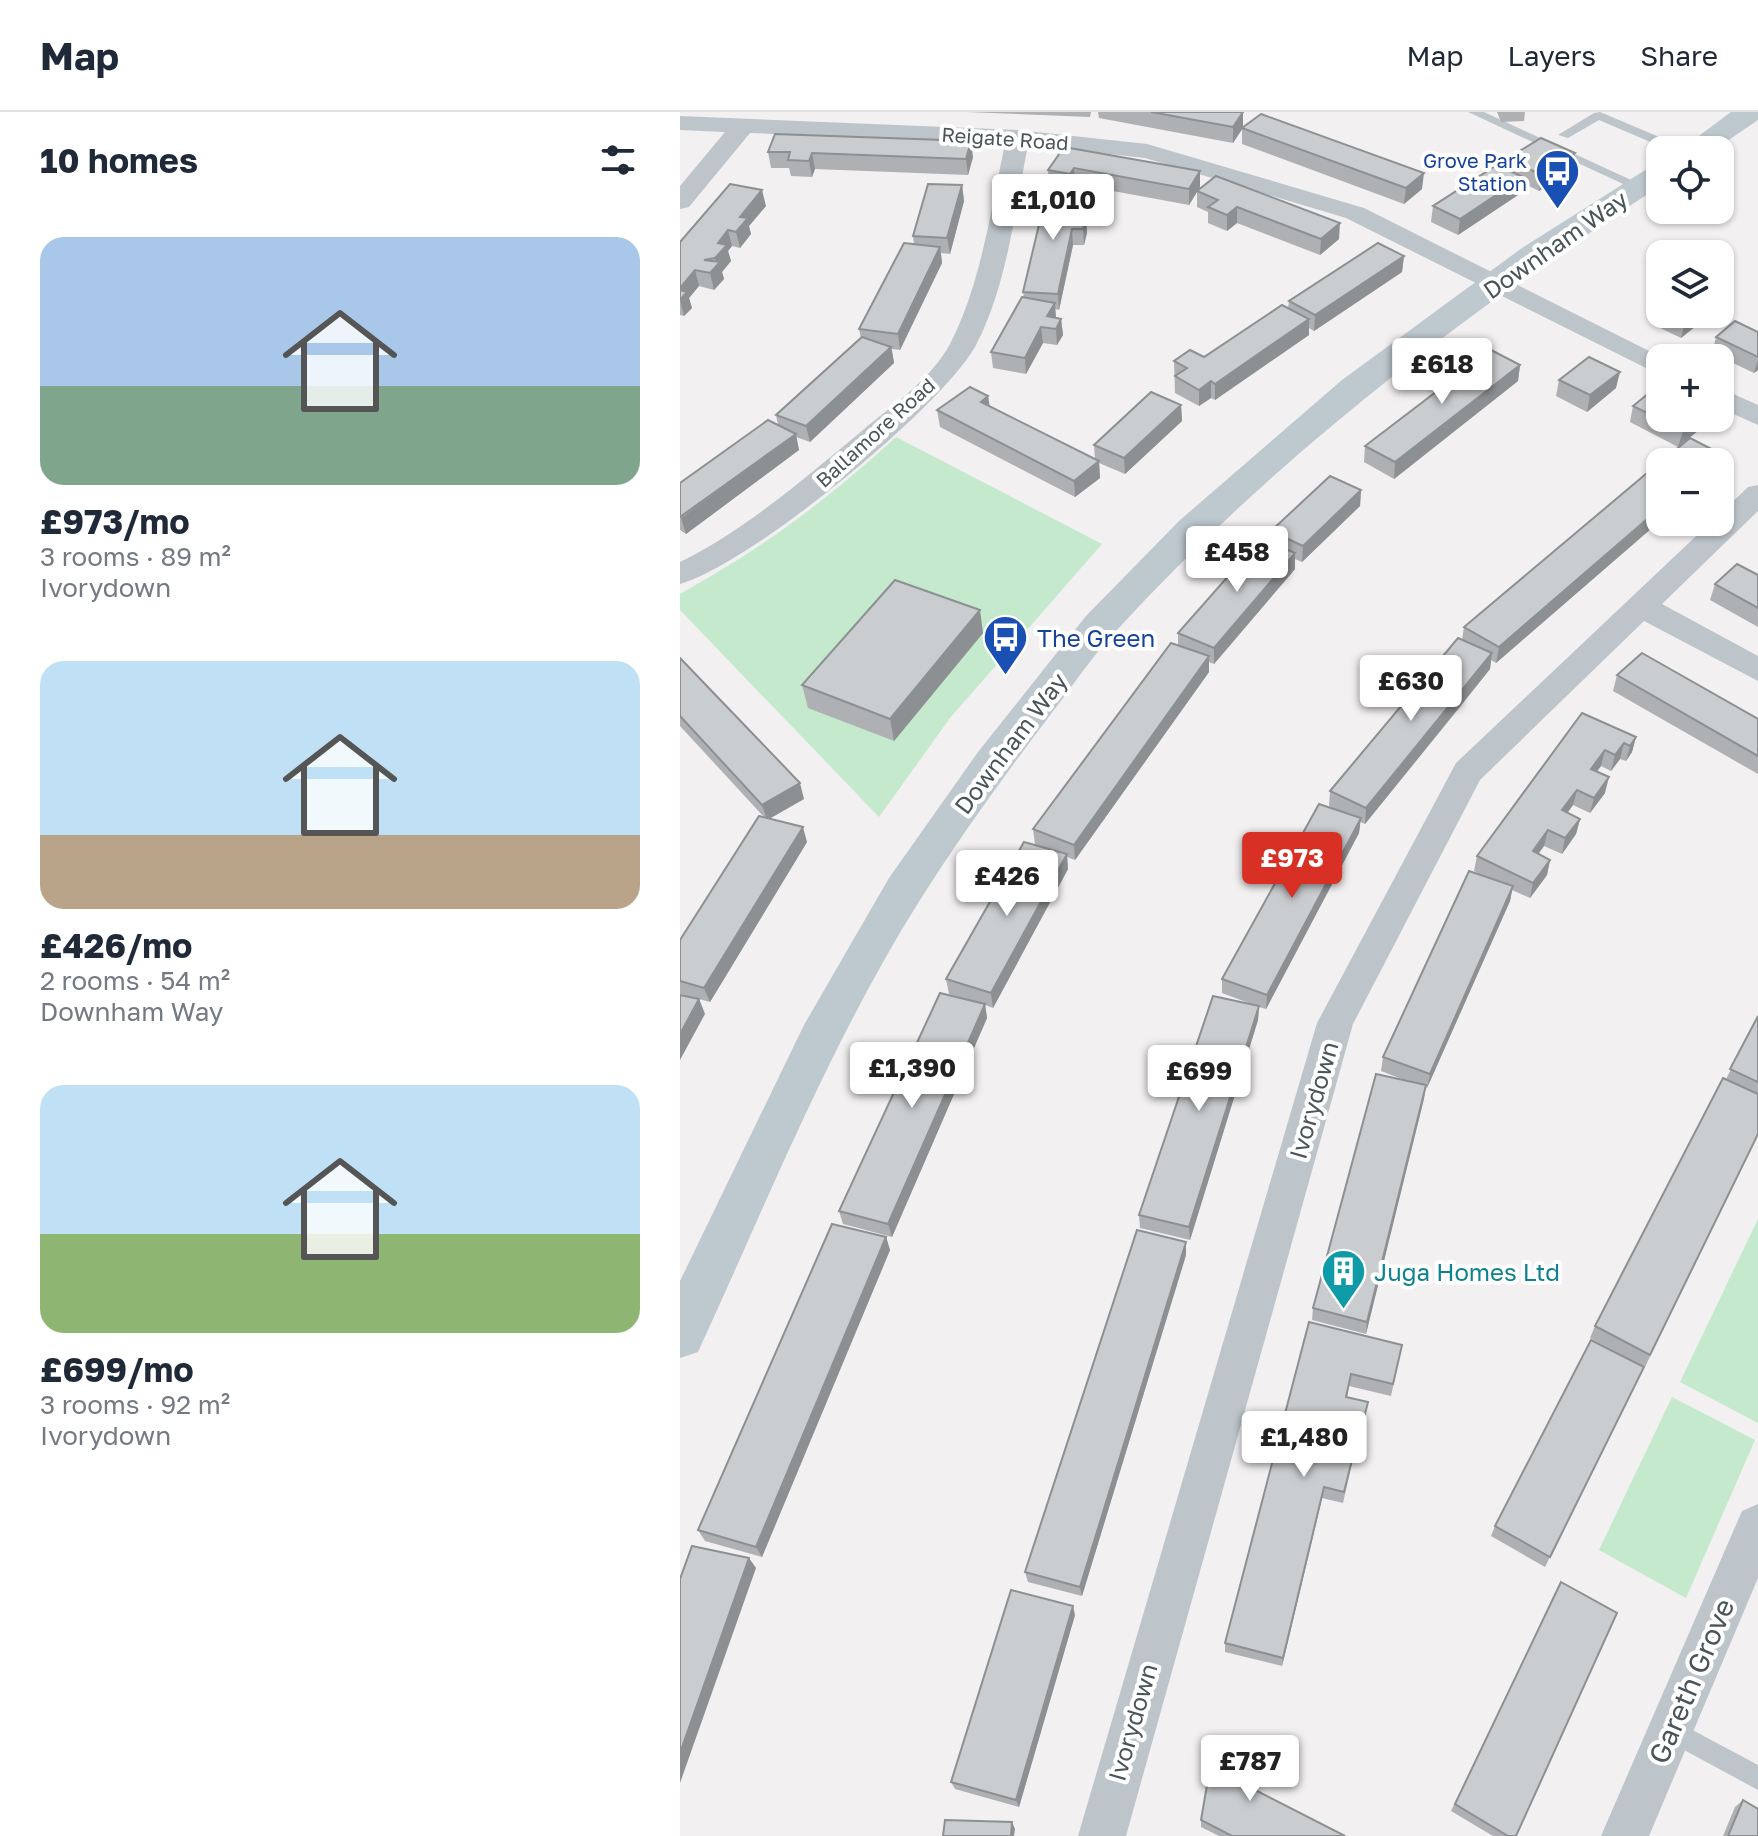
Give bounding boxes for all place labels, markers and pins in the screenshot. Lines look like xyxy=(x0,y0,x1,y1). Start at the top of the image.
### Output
place label: Grove Park Station xyxy=(1423,148,1527,195)
bus stop icon: Grove Park Station xyxy=(1534,148,1582,211)
pin: £1,010 xyxy=(988,174,1118,242)
pin: £618 xyxy=(1395,338,1489,406)
pin: £458 xyxy=(1190,526,1284,594)
bus stop icon: The Green xyxy=(982,613,1030,676)
place label: The Green xyxy=(1037,623,1155,652)
pin: £630 xyxy=(1364,655,1458,723)
pin: £973 xyxy=(1245,832,1339,900)
pin: £426 xyxy=(960,850,1054,918)
pin: £1,390 xyxy=(847,1042,977,1110)
pin: £699 xyxy=(1152,1045,1246,1113)
building icon: Juga Homes Ltd xyxy=(1319,1247,1367,1310)
place label: Juga Homes Ltd xyxy=(1374,1257,1560,1286)
pin: £1,480 xyxy=(1239,1411,1369,1479)
pin: £787 xyxy=(1203,1735,1297,1803)

